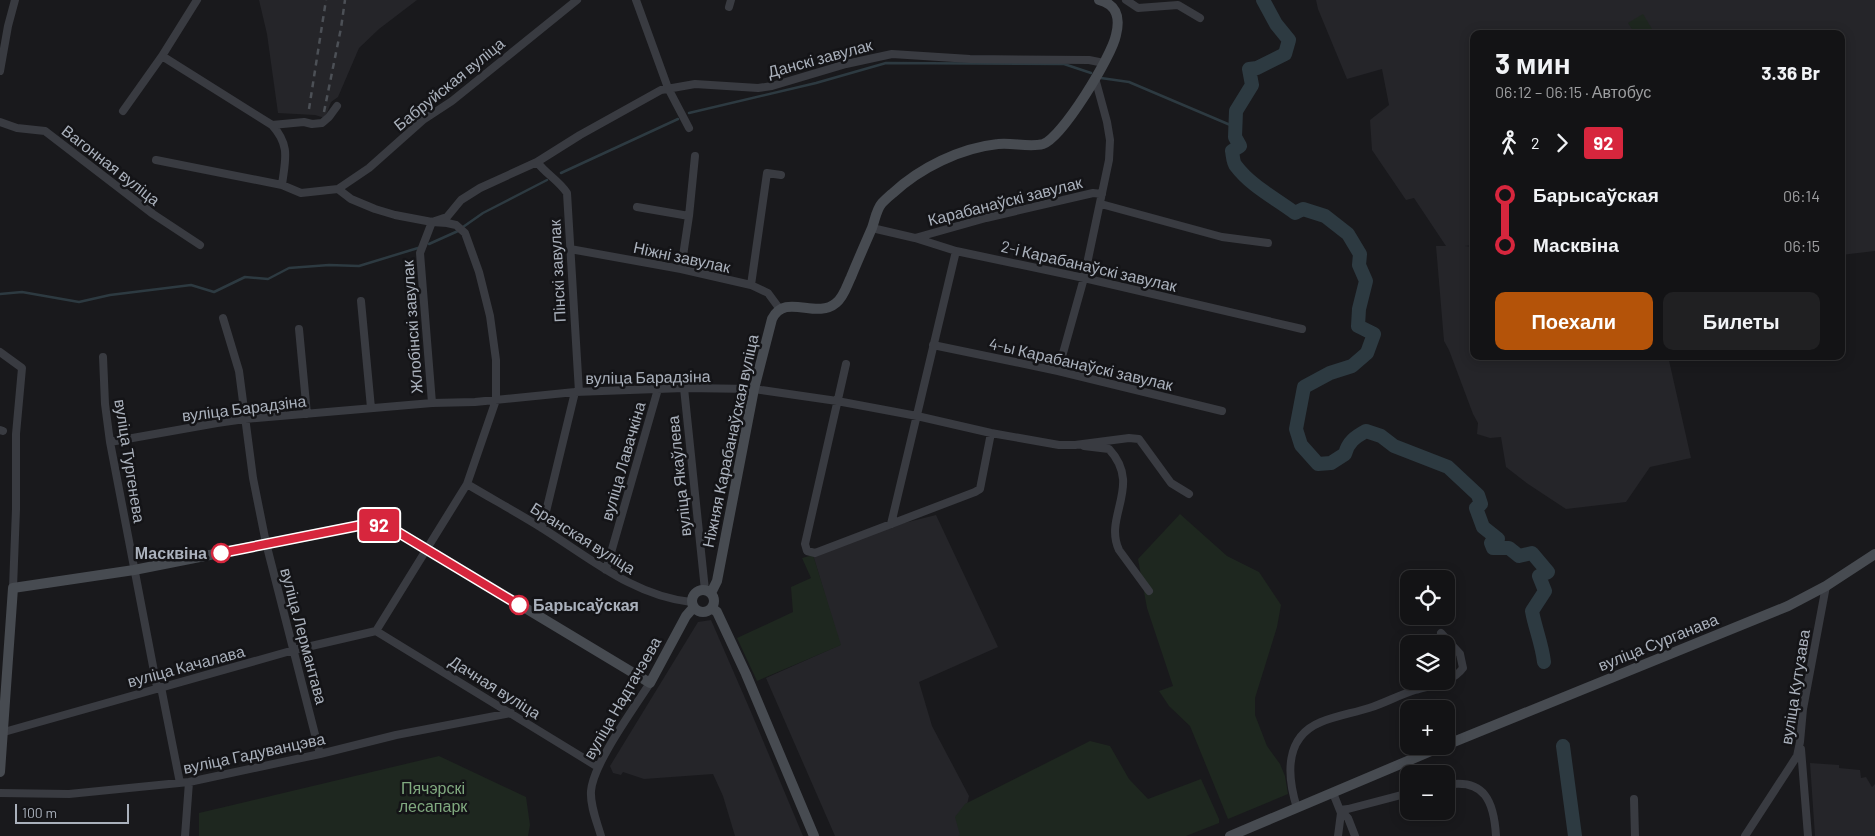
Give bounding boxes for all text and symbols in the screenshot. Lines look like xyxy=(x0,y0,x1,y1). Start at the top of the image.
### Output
street label: Бабруйская вуліца xyxy=(389,33,508,134)
street label: Данскі завулак xyxy=(765,34,875,81)
text: 3 мин xyxy=(1495,46,1571,80)
text: 3.36 Br xyxy=(1761,61,1820,84)
text: 06:12 – 06:15 · Автобус xyxy=(1495,82,1651,101)
street label: Вагонная вуліца xyxy=(59,120,164,209)
icon: walk xyxy=(1495,129,1523,157)
icon: forward xyxy=(1548,129,1576,157)
text: 92 xyxy=(1594,132,1613,154)
text: 2 xyxy=(1531,133,1540,152)
street label: Карабанаўскі завулак xyxy=(926,172,1085,229)
text: Барысаўская xyxy=(1533,183,1659,206)
text: 06:14 xyxy=(1783,186,1820,205)
street label: Пінскі завулак xyxy=(544,218,569,323)
text: Масквіна xyxy=(1533,233,1619,256)
street label: 2-і Карабанаўскі завулак xyxy=(999,236,1180,295)
text: 06:15 xyxy=(1783,236,1820,255)
street label: Ніжні завулак xyxy=(632,237,733,276)
street label: Жлобінскі завулак xyxy=(397,259,426,394)
button: Поехали xyxy=(1495,292,1653,350)
button: Билеты xyxy=(1663,292,1820,350)
street label: Ніжняя Карабанаўская вуліца xyxy=(698,332,761,549)
street label: 4-ы Карабанаўскі завулак xyxy=(987,333,1176,394)
street label: вуліца Барадзіна xyxy=(585,366,711,387)
street label: вуліца Барадзіна xyxy=(181,390,307,425)
street label: вуліца Тургенева xyxy=(111,398,150,524)
street label: вуліца Лавачкіна xyxy=(596,399,649,523)
street label: вуліца Якаўлева xyxy=(663,415,694,537)
street label: Бранская вуліца xyxy=(527,498,639,577)
line badge: 92 xyxy=(356,509,402,541)
text: 92 xyxy=(369,514,389,536)
place label: Масквіна xyxy=(135,543,207,562)
marker: Масквіна xyxy=(211,543,231,563)
street label: вуліца Лермантава xyxy=(277,566,332,706)
map controls xyxy=(1400,570,1455,820)
button: locate xyxy=(1400,570,1455,625)
marker: Барысаўская xyxy=(509,595,529,615)
place label: Барысаўская xyxy=(533,595,639,614)
street label: вуліца Сурганава xyxy=(1595,609,1721,674)
street label: вуліца Кутузава xyxy=(1776,628,1813,746)
street label: вуліца Надтачэева xyxy=(579,633,664,762)
button: layers xyxy=(1400,635,1455,690)
street label: вуліца Качалава xyxy=(125,641,247,690)
street label: Дачная вуліца xyxy=(446,651,545,722)
button: + xyxy=(1400,700,1455,755)
street label: вуліца Гадуванцэва xyxy=(181,728,327,777)
button: − xyxy=(1400,765,1455,820)
park label: Пячэрскі лесапарк xyxy=(399,778,468,815)
scale bar xyxy=(15,801,129,824)
text: 100 m xyxy=(22,804,57,821)

